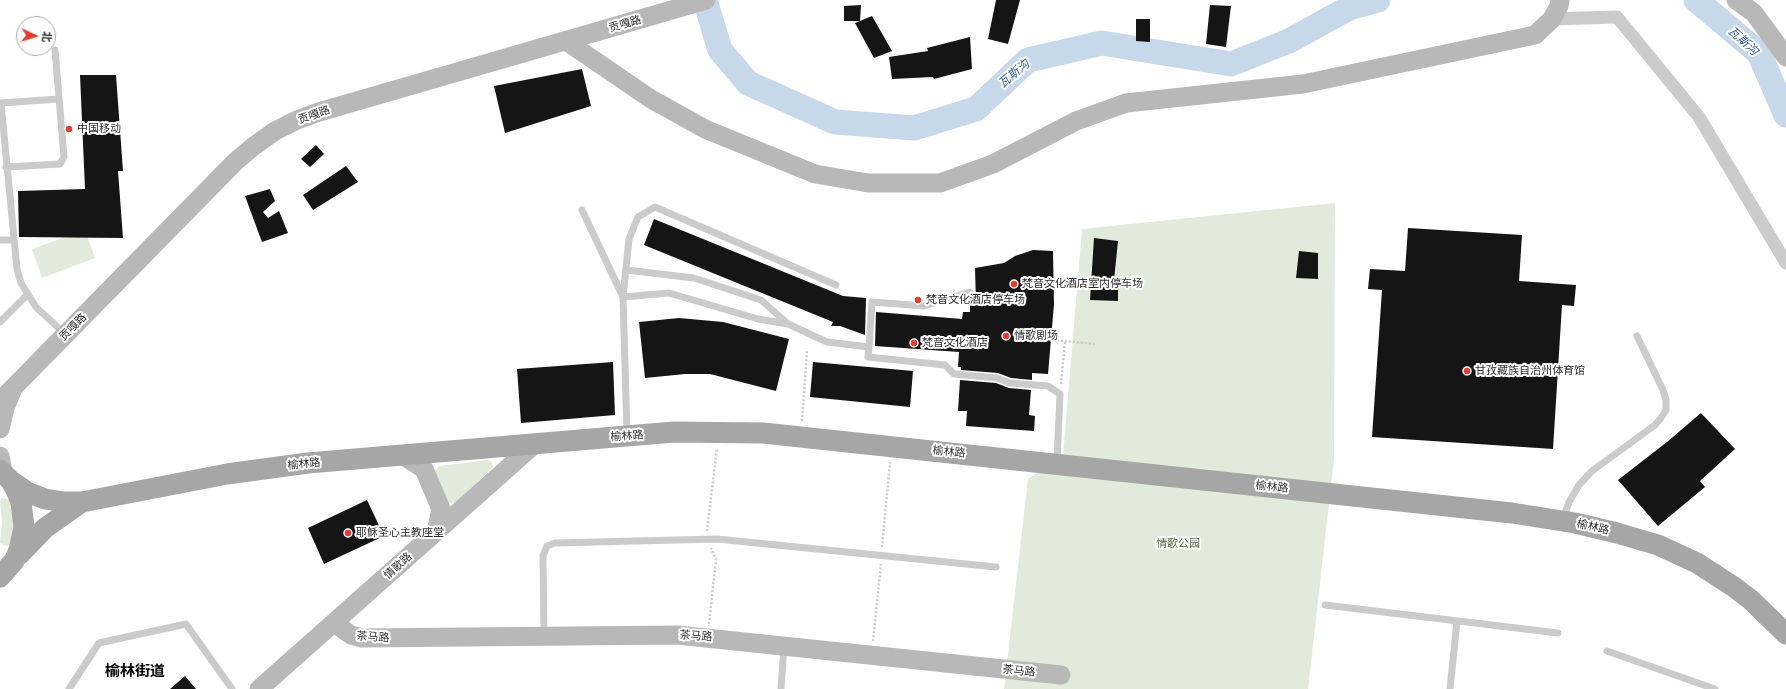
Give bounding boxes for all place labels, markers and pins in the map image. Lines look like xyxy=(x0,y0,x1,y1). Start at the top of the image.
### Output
place label: 中国移动 xyxy=(77,122,121,136)
marker: 中国移动 xyxy=(64,124,74,134)
place label: 梵音文化酒店室内停车场 xyxy=(1022,277,1143,291)
marker: 梵音文化酒店室内停车场 xyxy=(1009,279,1019,289)
place label: 梵音文化酒店停车场 xyxy=(926,293,1025,307)
marker: 梵音文化酒店停车场 xyxy=(913,295,923,305)
place label: 情歌剧场 xyxy=(1014,329,1058,343)
marker: 情歌剧场 xyxy=(1001,331,1011,341)
place label: 梵音文化酒店 xyxy=(922,336,988,350)
marker: 梵音文化酒店 xyxy=(909,338,919,348)
place label: 甘孜藏族自治州体育馆 xyxy=(1475,364,1585,378)
marker: 甘孜藏族自治州体育馆 xyxy=(1462,366,1472,376)
place label: 耶稣圣心主教座堂 xyxy=(356,526,444,540)
marker: 耶稣圣心主教座堂 xyxy=(343,528,353,538)

